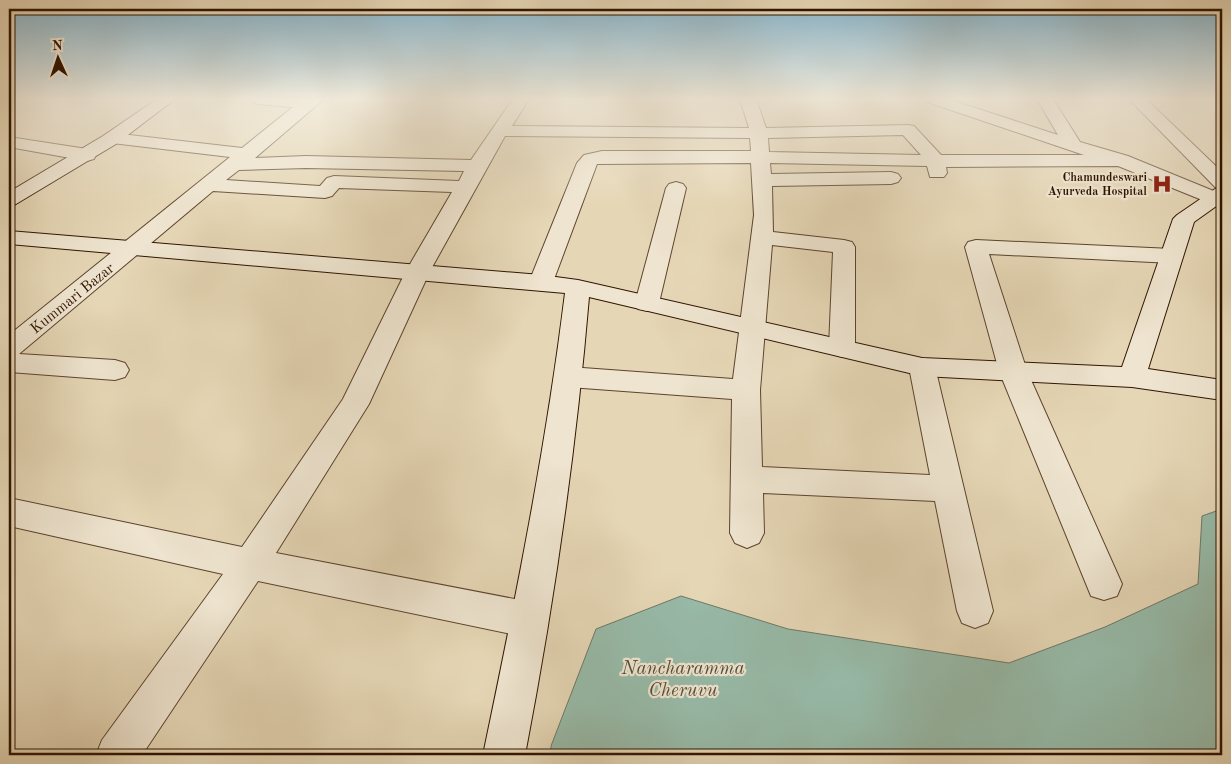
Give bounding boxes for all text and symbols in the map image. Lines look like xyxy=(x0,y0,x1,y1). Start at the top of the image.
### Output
north arrow xyxy=(32,32,82,82)
text: N xyxy=(52,39,63,53)
place label: Chamundeswari Ayurveda Hospital xyxy=(1048,172,1147,198)
hospital icon: Chamundeswari Ayurveda Hospital xyxy=(1151,173,1173,195)
street label: Kummari Bazar xyxy=(28,261,118,337)
water label: Nancharamma Cheruvu xyxy=(620,660,745,701)

